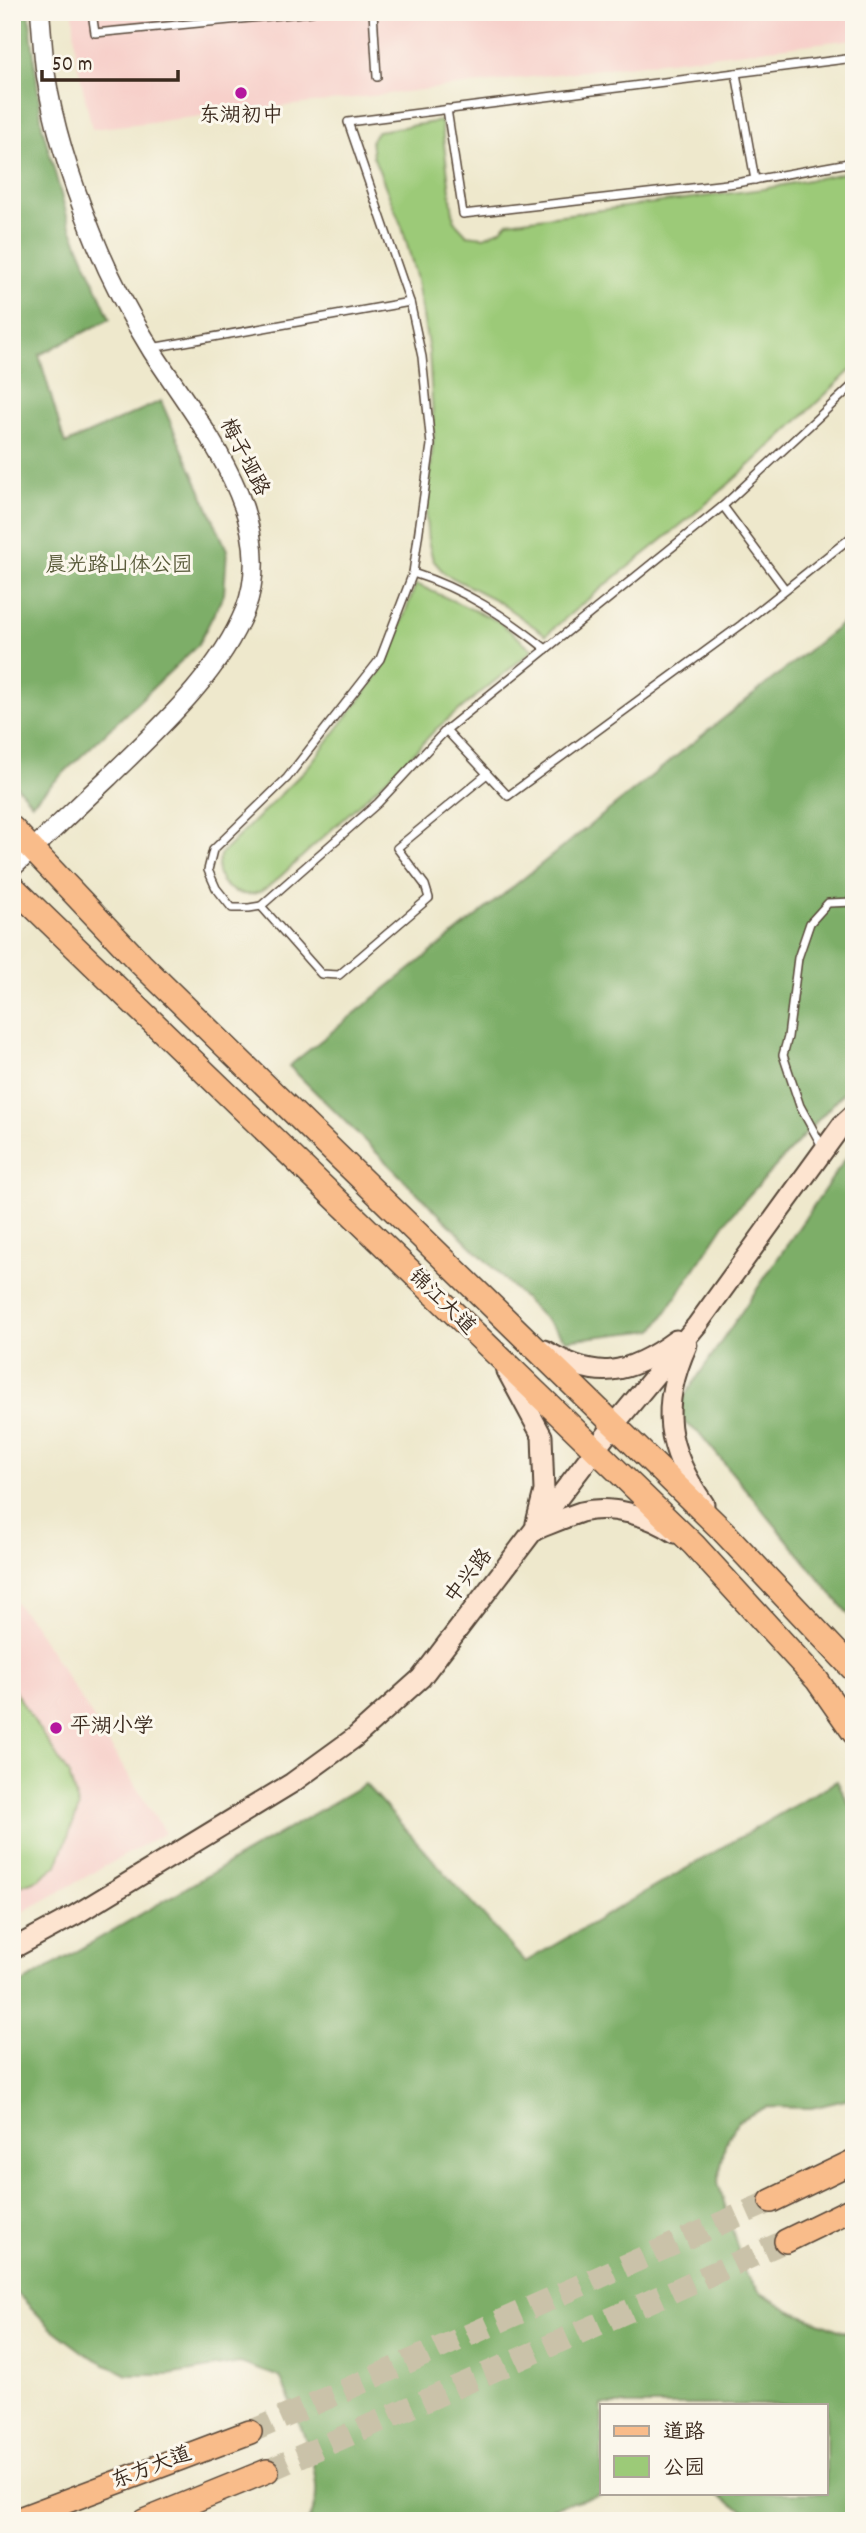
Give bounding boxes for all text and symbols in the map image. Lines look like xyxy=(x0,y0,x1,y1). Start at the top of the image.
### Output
scale bar xyxy=(42,38,178,82)
text: 50 m xyxy=(52,51,92,81)
marker: 东湖初中 xyxy=(233,85,249,101)
place label: 东湖初中 xyxy=(199,102,283,132)
street label: 梅子垭路 xyxy=(211,414,275,502)
park label: 晨光路山体公园 xyxy=(46,552,193,582)
street label: 锦江大道 xyxy=(400,1263,482,1343)
street label: 中兴路 xyxy=(439,1543,501,1611)
place label: 平湖小学 xyxy=(70,1713,154,1743)
marker: 平湖小学 xyxy=(48,1720,64,1736)
legend xyxy=(600,2404,828,2494)
text: 道路 xyxy=(663,2419,705,2449)
street label: 东方大道 xyxy=(107,2440,197,2498)
text: 公园 xyxy=(663,2455,705,2485)

